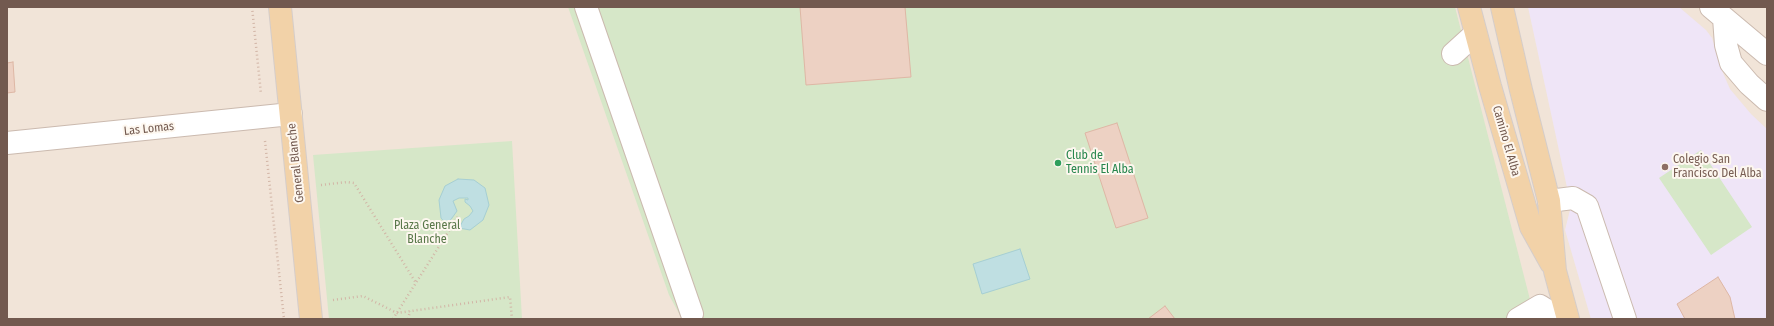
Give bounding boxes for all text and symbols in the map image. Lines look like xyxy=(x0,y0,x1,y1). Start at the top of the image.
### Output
street label: Camino El Alba xyxy=(1489,104,1523,178)
street label: Las Lomas xyxy=(123,119,175,139)
street label: General Blanche xyxy=(285,123,307,203)
place label: Club de Tennis El Alba xyxy=(1066,149,1134,177)
place label: Colegio San Francisco Del Alba xyxy=(1673,153,1762,181)
marker: Club de Tennis El Alba xyxy=(1053,158,1063,168)
marker: Colegio San Francisco Del Alba xyxy=(1660,162,1670,172)
park label: Plaza General Blanche xyxy=(394,219,460,247)

